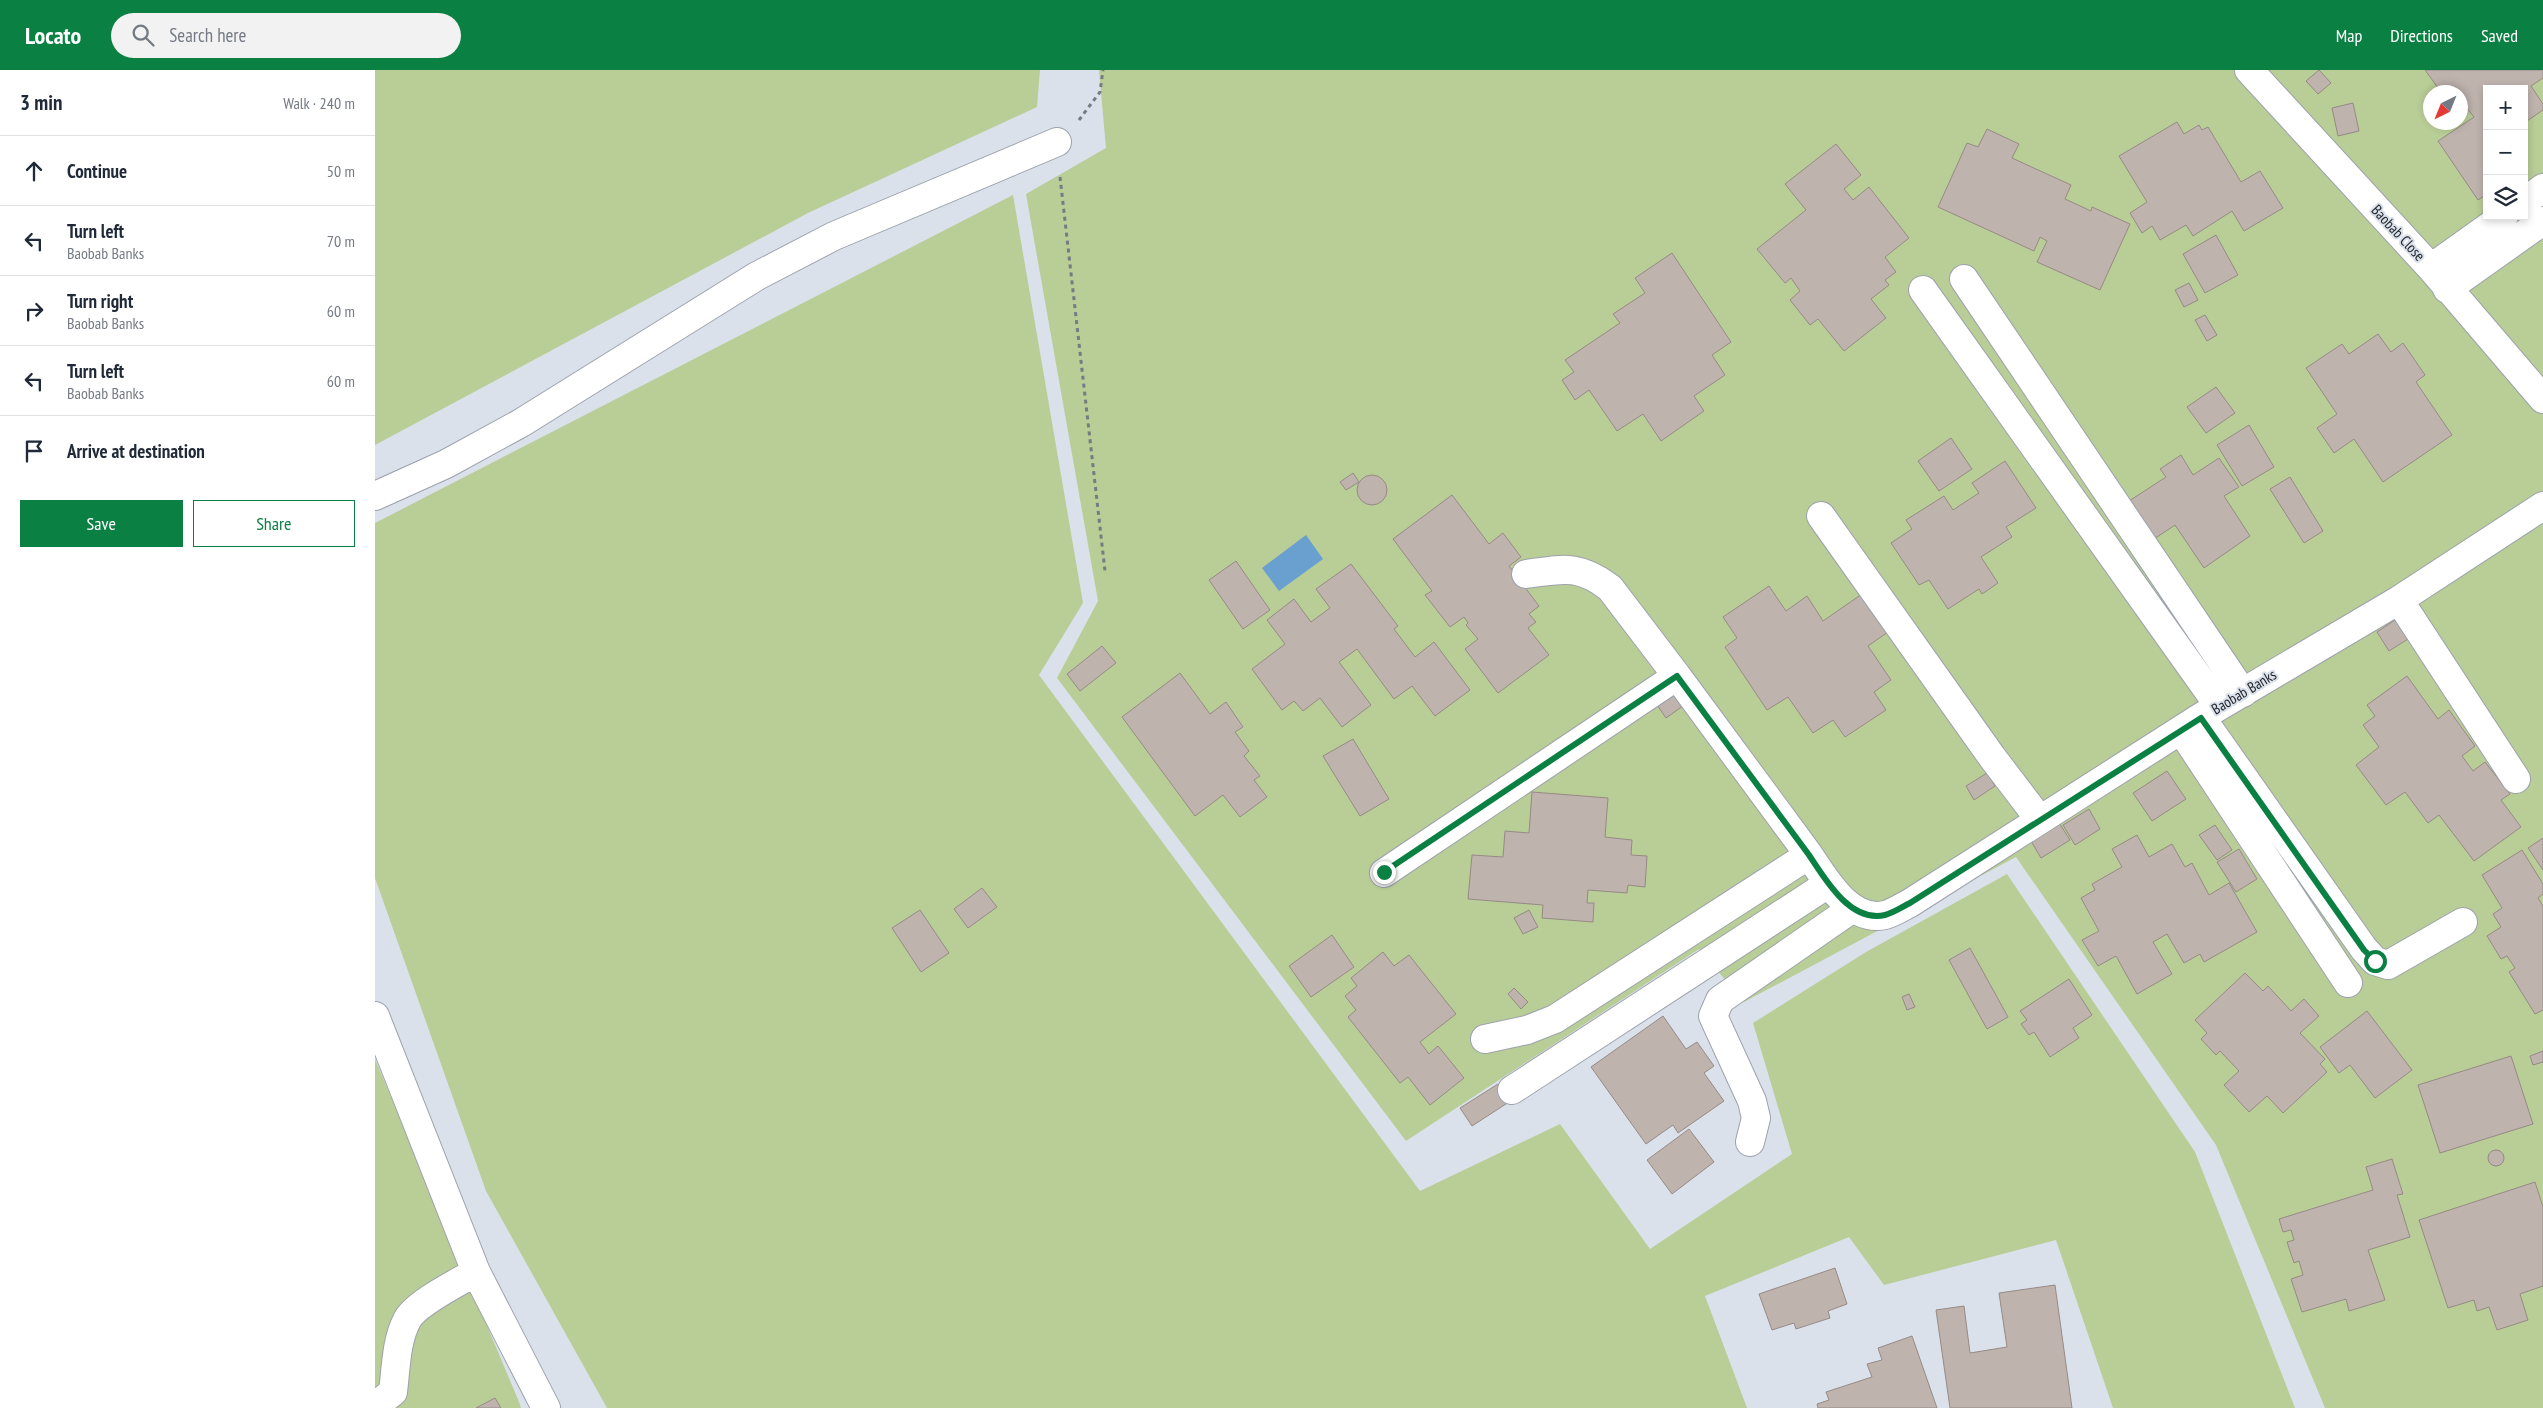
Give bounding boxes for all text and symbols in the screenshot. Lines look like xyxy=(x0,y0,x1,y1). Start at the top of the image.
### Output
search box xyxy=(111,13,461,58)
text: Locato xyxy=(25,20,81,51)
icon: search xyxy=(129,21,157,49)
text: Search here xyxy=(169,23,246,47)
text: Map xyxy=(2336,24,2362,47)
text: Directions xyxy=(2390,24,2453,47)
text: Saved xyxy=(2481,24,2518,47)
north arrow xyxy=(2423,85,2468,130)
map controls xyxy=(2483,85,2528,220)
button: + xyxy=(2483,85,2528,130)
text: 3 min xyxy=(20,89,62,116)
text: Walk · 240 m xyxy=(283,93,355,113)
button: − xyxy=(2483,130,2528,175)
icon: ahead xyxy=(20,157,48,185)
text: Continue xyxy=(67,159,127,183)
text: 50 m xyxy=(327,161,355,181)
button: layers xyxy=(2483,175,2528,220)
street label: Baobab Close xyxy=(2368,201,2429,265)
text: Turn left xyxy=(67,219,124,243)
icon: left xyxy=(20,227,48,255)
text: 70 m xyxy=(327,231,355,251)
text: Baobab Banks xyxy=(67,243,144,263)
text: Turn right xyxy=(67,289,133,313)
icon: right xyxy=(20,297,48,325)
text: 60 m xyxy=(327,301,355,321)
text: Baobab Banks xyxy=(67,313,144,333)
text: Turn left xyxy=(67,359,124,383)
icon: left xyxy=(20,367,48,395)
text: 60 m xyxy=(327,371,355,391)
text: Baobab Banks xyxy=(67,383,144,403)
icon: arrive xyxy=(20,437,48,465)
text: Arrive at destination xyxy=(67,439,205,463)
button: Save xyxy=(20,500,183,547)
button: Share xyxy=(193,500,355,547)
street label: Baobab Banks xyxy=(2208,665,2280,718)
route end xyxy=(1373,861,1396,884)
route start xyxy=(2364,950,2387,973)

